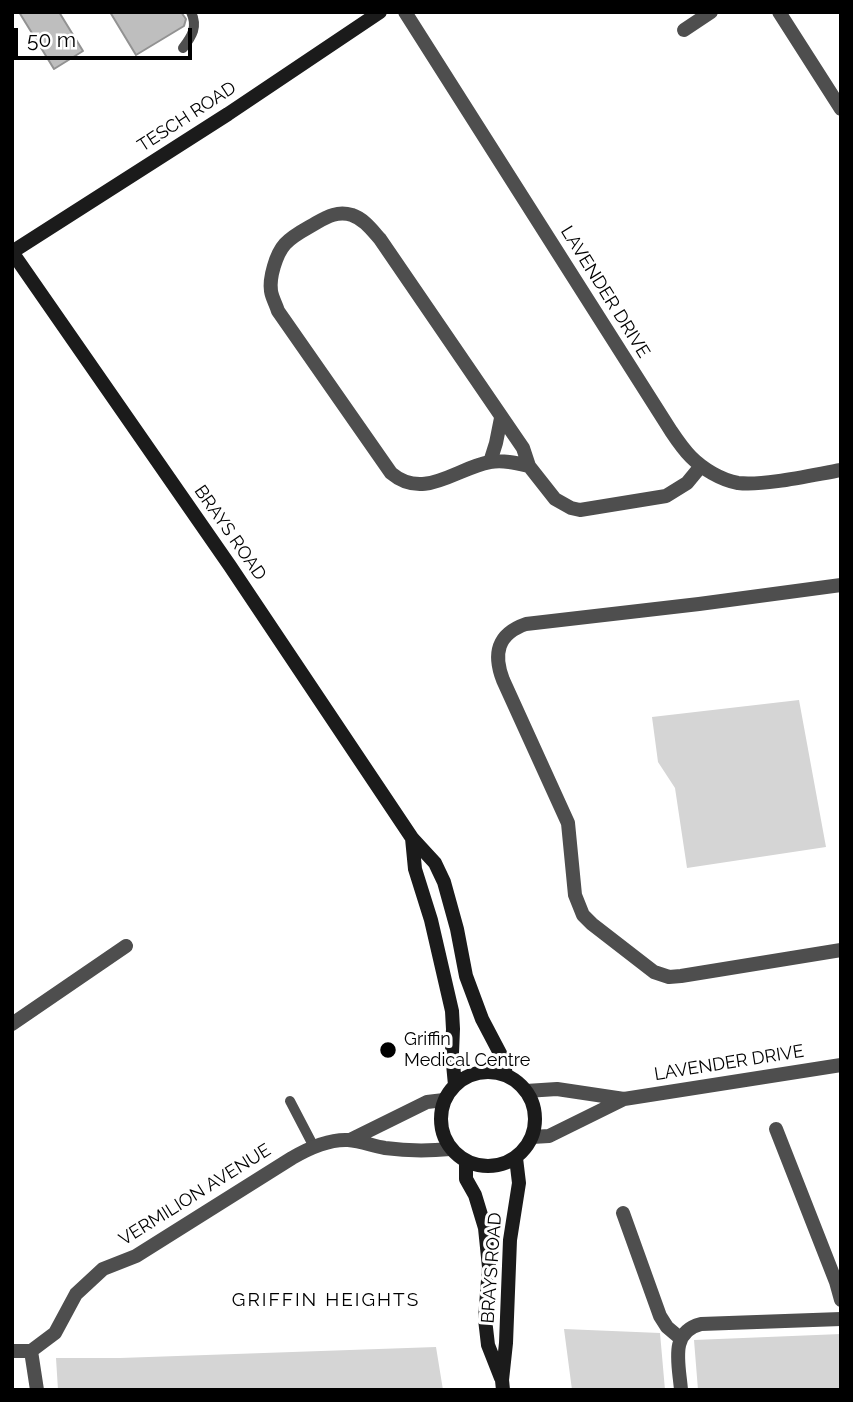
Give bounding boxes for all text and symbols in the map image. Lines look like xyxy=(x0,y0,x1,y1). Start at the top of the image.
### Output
scale bar xyxy=(18,14,196,58)
text: 50 m xyxy=(27,27,76,52)
street label: TESCH ROAD xyxy=(134,77,240,157)
street label: LAVENDER DRIVE xyxy=(556,222,654,362)
street label: BRAYS ROAD xyxy=(189,481,271,585)
place label: Griffin Medical Centre xyxy=(404,1029,530,1072)
marker: Griffin Medical Centre xyxy=(378,1040,398,1060)
street label: LAVENDER DRIVE xyxy=(653,1041,805,1085)
street label: VERMILION AVENUE xyxy=(115,1140,275,1250)
street label: BRAYS ROAD xyxy=(477,1212,507,1324)
district label: GRIFFIN HEIGHTS xyxy=(234,1289,418,1311)

